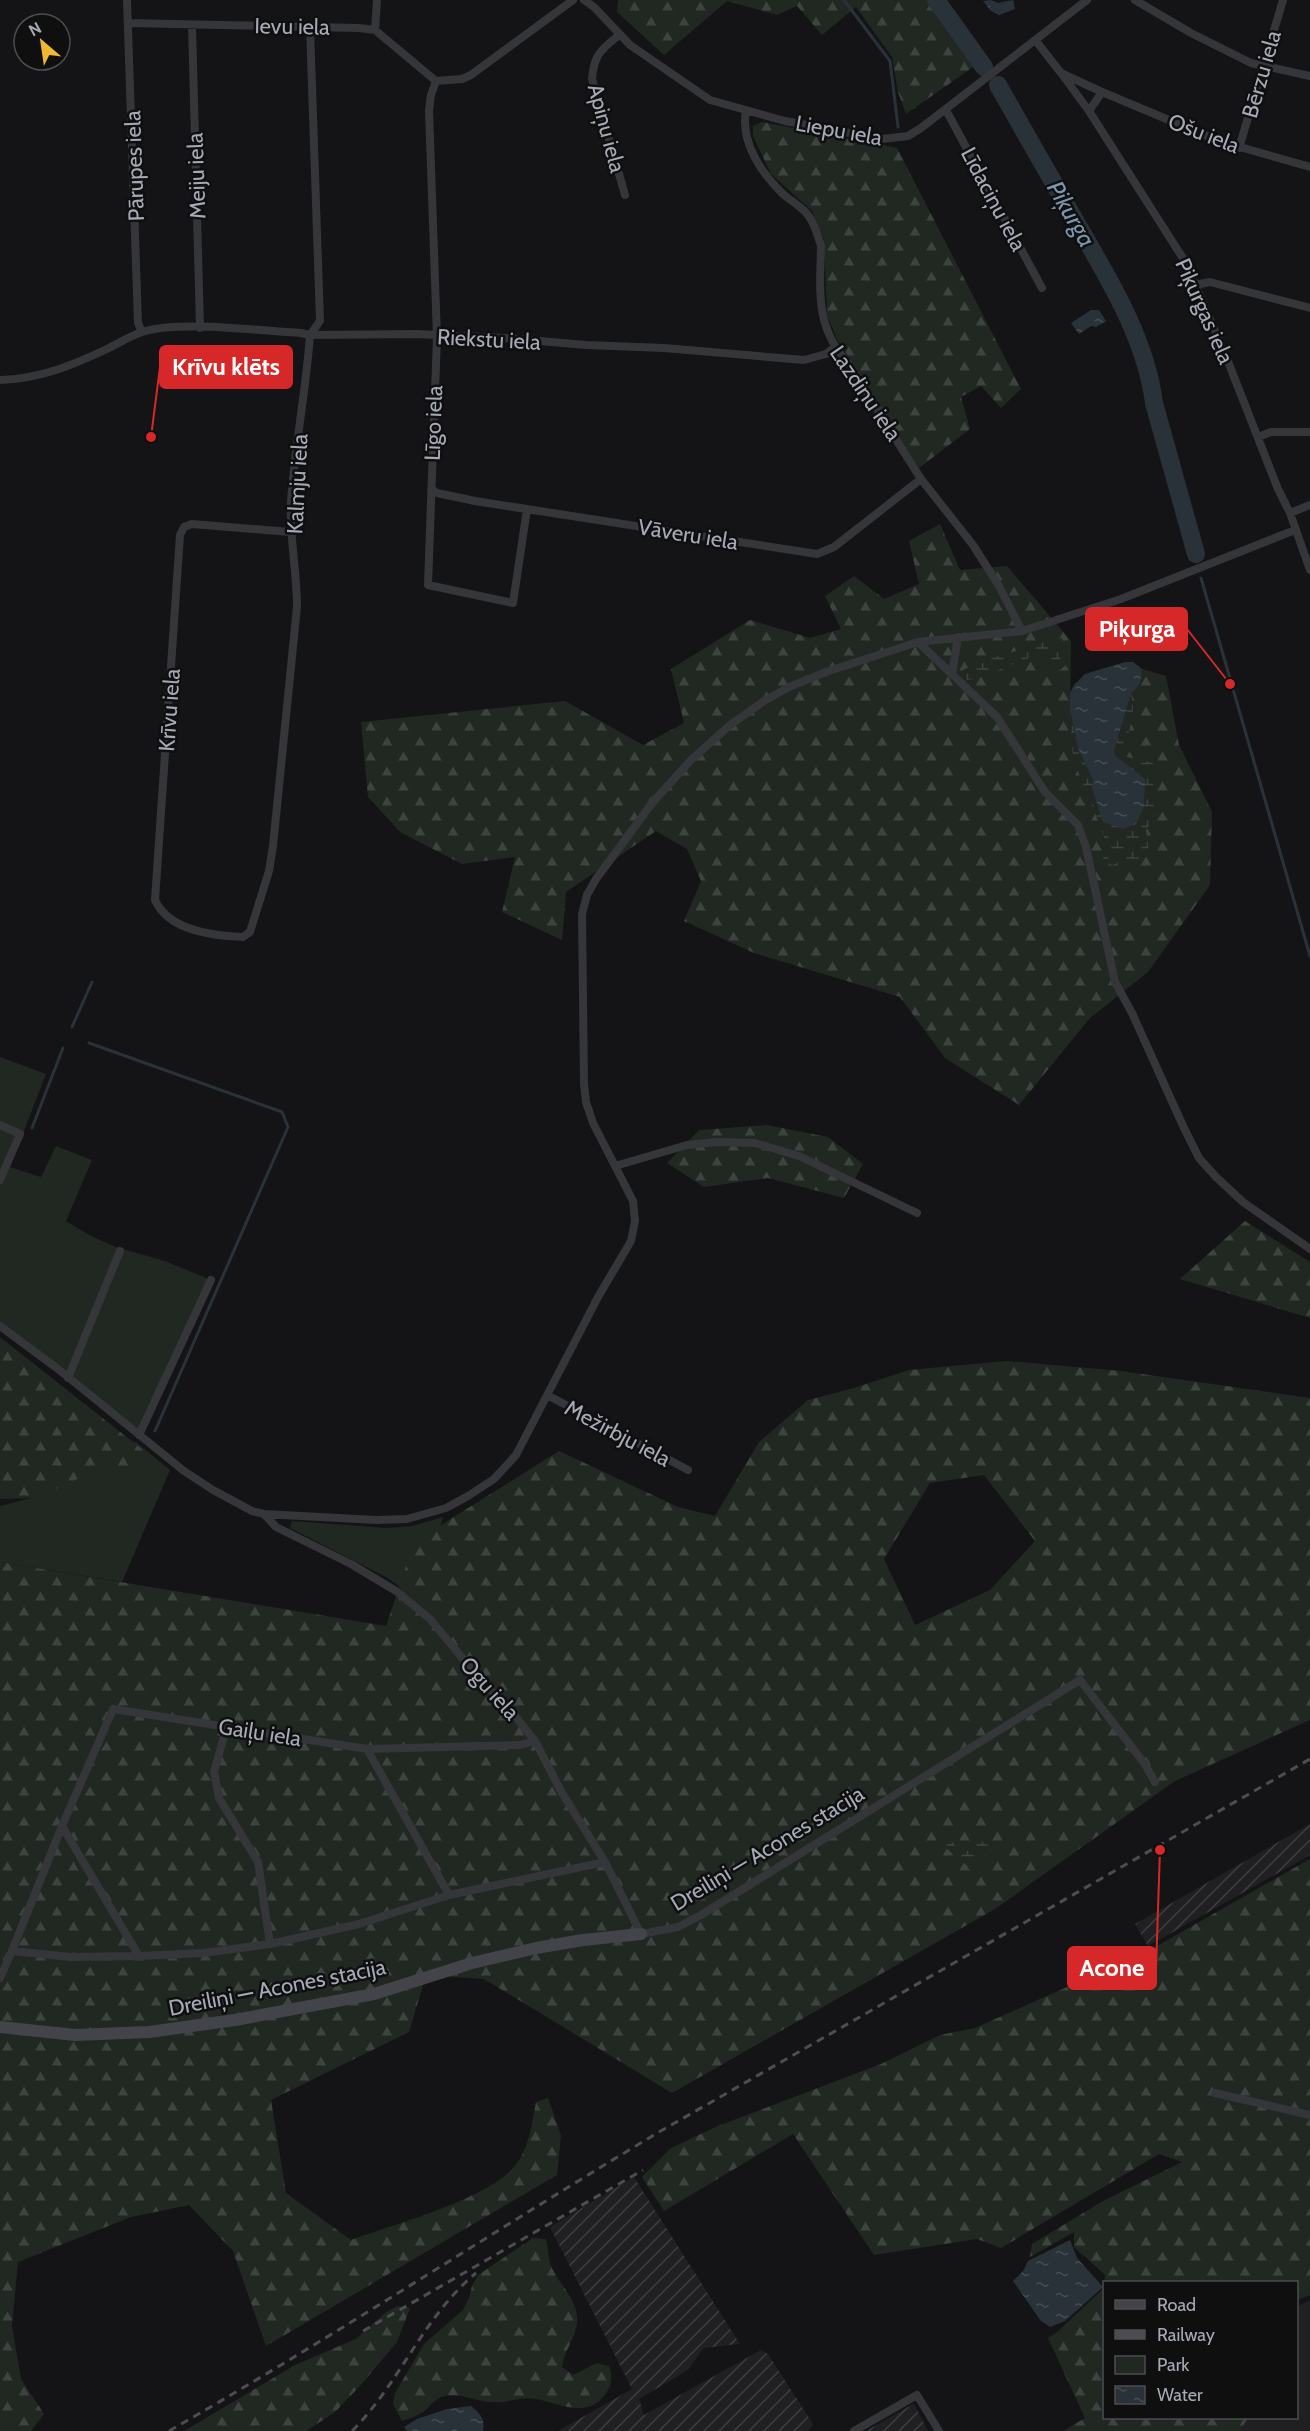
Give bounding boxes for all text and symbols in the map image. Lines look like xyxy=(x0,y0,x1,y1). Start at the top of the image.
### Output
north arrow xyxy=(12,12,72,72)
street label: Ievu iela xyxy=(254,12,330,41)
text: N xyxy=(25,18,45,40)
street label: Bērzu iela xyxy=(1236,27,1287,121)
street label: Apiņu iela xyxy=(581,81,631,176)
street label: Ošu iela xyxy=(1164,108,1244,159)
street label: Pārupes iela xyxy=(119,110,150,222)
street label: Liepu iela xyxy=(794,110,885,151)
street label: Meiju iela xyxy=(181,132,211,220)
street label: Līdaciņu iela xyxy=(954,143,1032,257)
water label: Piķurga xyxy=(1041,176,1102,252)
street label: Piķurgas iela xyxy=(1168,254,1240,369)
street label: Riekstu iela xyxy=(437,323,542,356)
street label: Lazdiņu iela xyxy=(823,341,908,447)
callout: Krīvu klēts xyxy=(160,346,292,388)
text: Krīvu klēts xyxy=(172,352,280,381)
street label: Līgo iela xyxy=(419,384,448,461)
street label: Kalmju iela xyxy=(281,433,314,535)
street label: Vāveru iela xyxy=(636,513,740,556)
callout: Piķurga xyxy=(1086,608,1187,650)
text: Piķurga xyxy=(1099,614,1175,645)
street label: Krīvu iela xyxy=(153,667,186,752)
street label: Mežirbju iela xyxy=(560,1394,676,1473)
street label: Ogu iela xyxy=(454,1651,525,1726)
street label: Gaiļu iela xyxy=(216,1713,304,1753)
street label: Dreiliņi — Acones stacija xyxy=(666,1780,870,1918)
callout: Acone xyxy=(1068,1947,1156,1989)
street label: Dreiliņi — Acones stacija xyxy=(166,1953,389,2023)
text: Acone xyxy=(1080,1953,1144,1982)
legend xyxy=(1103,2281,1298,2419)
text: Road xyxy=(1157,2294,1196,2316)
text: Railway xyxy=(1157,2324,1215,2346)
text: Park xyxy=(1157,2354,1190,2376)
text: Water xyxy=(1157,2384,1203,2406)

